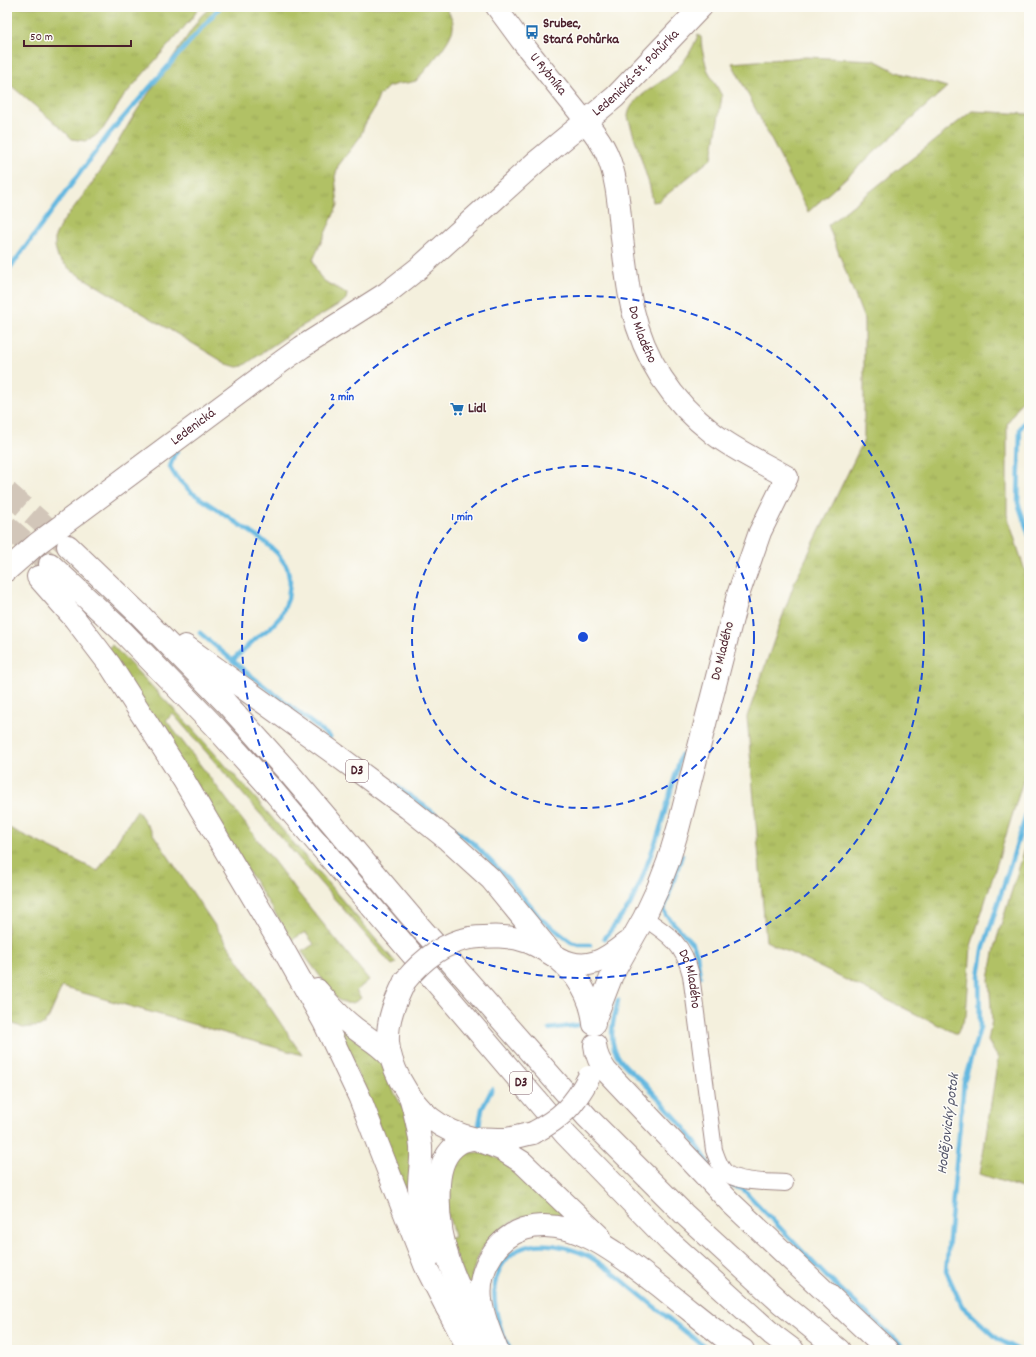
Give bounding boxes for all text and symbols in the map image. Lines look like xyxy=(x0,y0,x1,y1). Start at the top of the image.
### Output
place label: Srubec, Stará Pohůrka xyxy=(543,14,620,50)
scale bar xyxy=(24,22,131,48)
bus stop icon: Srubec, Stará Pohůrka xyxy=(524,24,540,40)
street label: Ledenická-St. Pohůrka xyxy=(588,25,685,122)
text: 50 m xyxy=(30,29,53,46)
street label: U Rybníka xyxy=(524,49,571,100)
street label: Do Mladého xyxy=(622,304,661,367)
text: 2 min xyxy=(330,389,354,406)
place label: Lidl xyxy=(468,399,487,419)
supermarket icon: Lidl xyxy=(449,401,465,417)
street label: Ledenická xyxy=(167,404,220,451)
text: 1 min xyxy=(451,509,473,526)
street label: Do Mladého xyxy=(706,619,740,683)
centre of rings xyxy=(576,630,590,644)
road number: D3 xyxy=(346,760,368,782)
street label: Do Mladého xyxy=(673,946,705,1010)
water label: Hodějovický potok xyxy=(932,1071,966,1176)
road number: D3 xyxy=(510,1072,532,1094)

